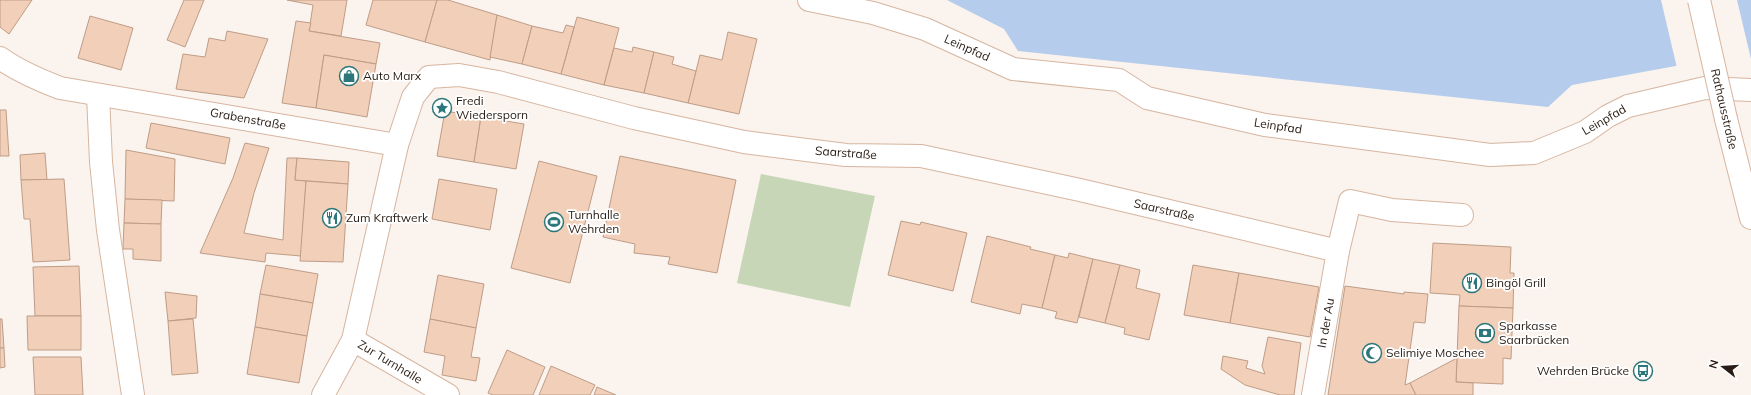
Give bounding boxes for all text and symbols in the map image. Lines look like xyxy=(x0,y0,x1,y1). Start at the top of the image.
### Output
street label: Leinpfad xyxy=(942,31,992,64)
shop icon: Auto Marx xyxy=(338,65,360,87)
street label: Rathausstraße xyxy=(1708,67,1741,151)
place label: Auto Marx xyxy=(363,68,422,83)
place label: Fredi Wiedersporn xyxy=(456,93,528,122)
place icon: Fredi Wiedersporn xyxy=(431,97,453,119)
street label: Leinpfad xyxy=(1579,101,1628,138)
street label: Grabenstraße xyxy=(209,104,287,133)
street label: Leinpfad xyxy=(1253,114,1303,137)
street label: Saarstraße xyxy=(815,143,877,162)
street label: Saarstraße xyxy=(1132,195,1196,224)
restaurant icon: Zum Kraftwerk xyxy=(321,207,343,229)
place label: Turnhalle Wehrden xyxy=(568,207,619,236)
place label: Zum Kraftwerk xyxy=(346,210,429,225)
sports icon: Turnhalle Wehrden xyxy=(543,211,565,233)
restaurant icon: Bingöl Grill xyxy=(1461,272,1483,294)
place label: Bingöl Grill xyxy=(1486,275,1546,290)
street label: In der Au xyxy=(1314,297,1337,349)
place label: Sparkasse Saarbrücken xyxy=(1499,318,1569,347)
bank icon: Sparkasse Saarbrücken xyxy=(1474,322,1496,344)
street label: Zur Turnhalle xyxy=(355,336,425,387)
mosque icon: Selimiye Moschee xyxy=(1361,342,1383,364)
place label: Selimiye Moschee xyxy=(1386,345,1484,360)
north arrow xyxy=(1703,347,1743,387)
text: N xyxy=(1706,358,1721,370)
bus stop icon: Wehrden Brücke xyxy=(1632,360,1654,382)
place label: Wehrden Brücke xyxy=(1537,363,1629,378)

